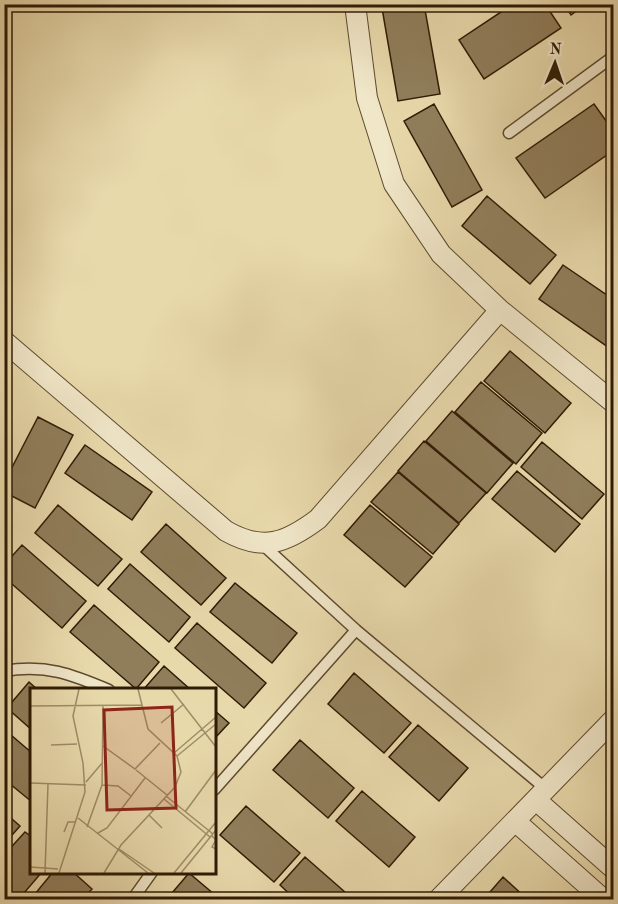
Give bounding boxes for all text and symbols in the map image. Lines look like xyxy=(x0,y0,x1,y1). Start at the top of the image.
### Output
north arrow xyxy=(525,33,585,93)
text: N xyxy=(549,42,563,58)
inset map xyxy=(30,688,216,874)

